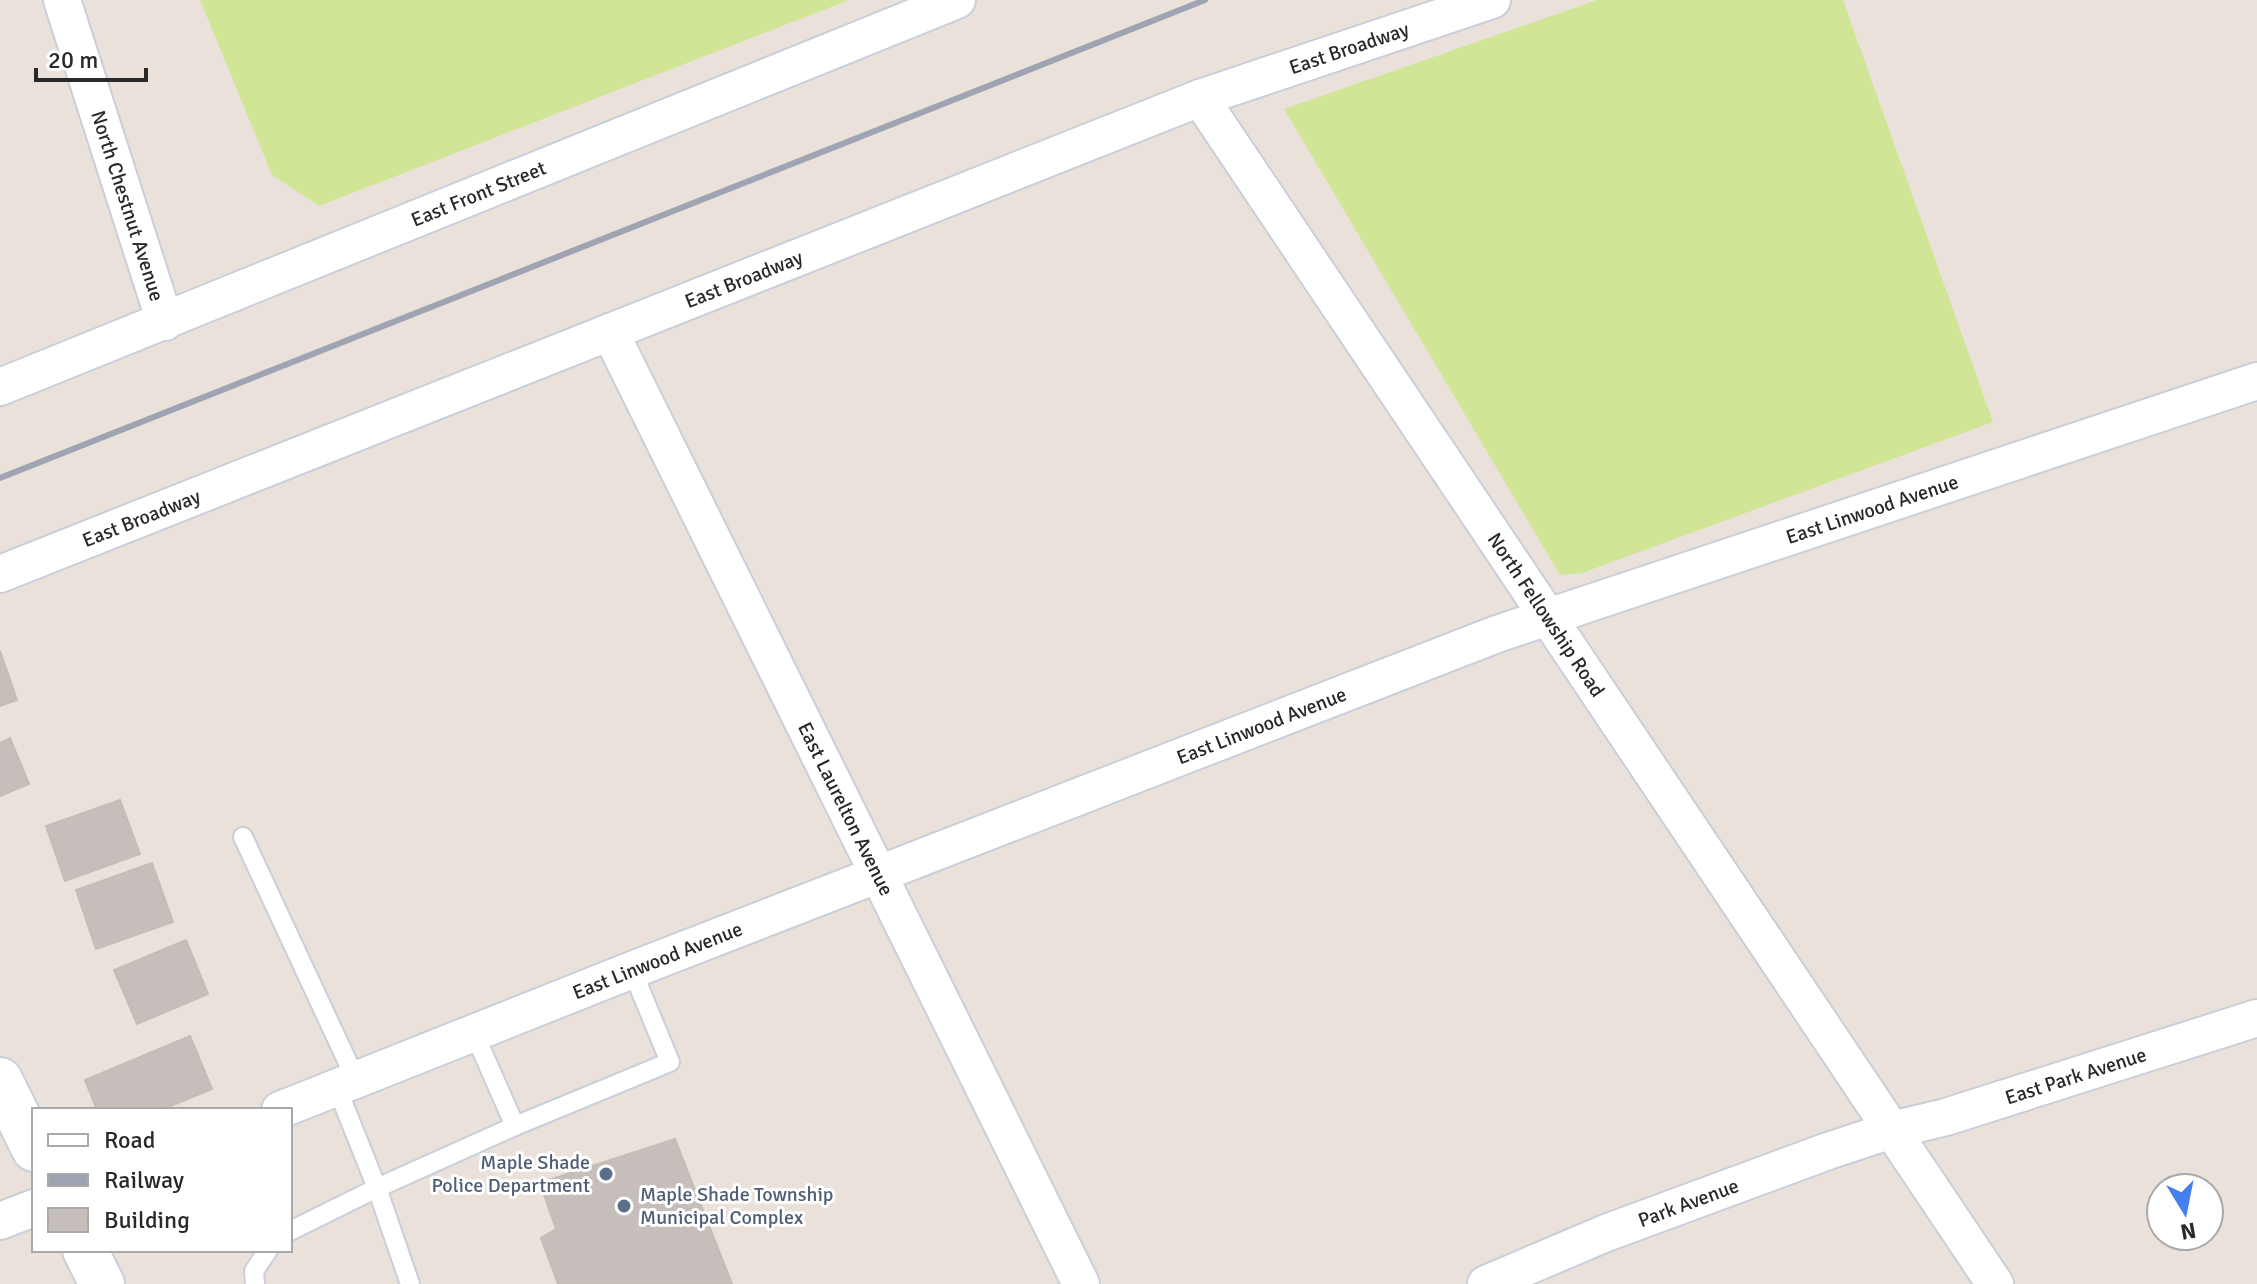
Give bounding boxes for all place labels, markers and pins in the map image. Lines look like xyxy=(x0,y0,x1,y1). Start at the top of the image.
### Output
place label: Maple Shade Police Department xyxy=(432,1150,590,1198)
marker: Maple Shade Police Department xyxy=(597,1165,615,1183)
place label: Maple Shade Township Municipal Complex xyxy=(640,1182,833,1230)
marker: Maple Shade Township Municipal Complex xyxy=(615,1197,633,1215)

